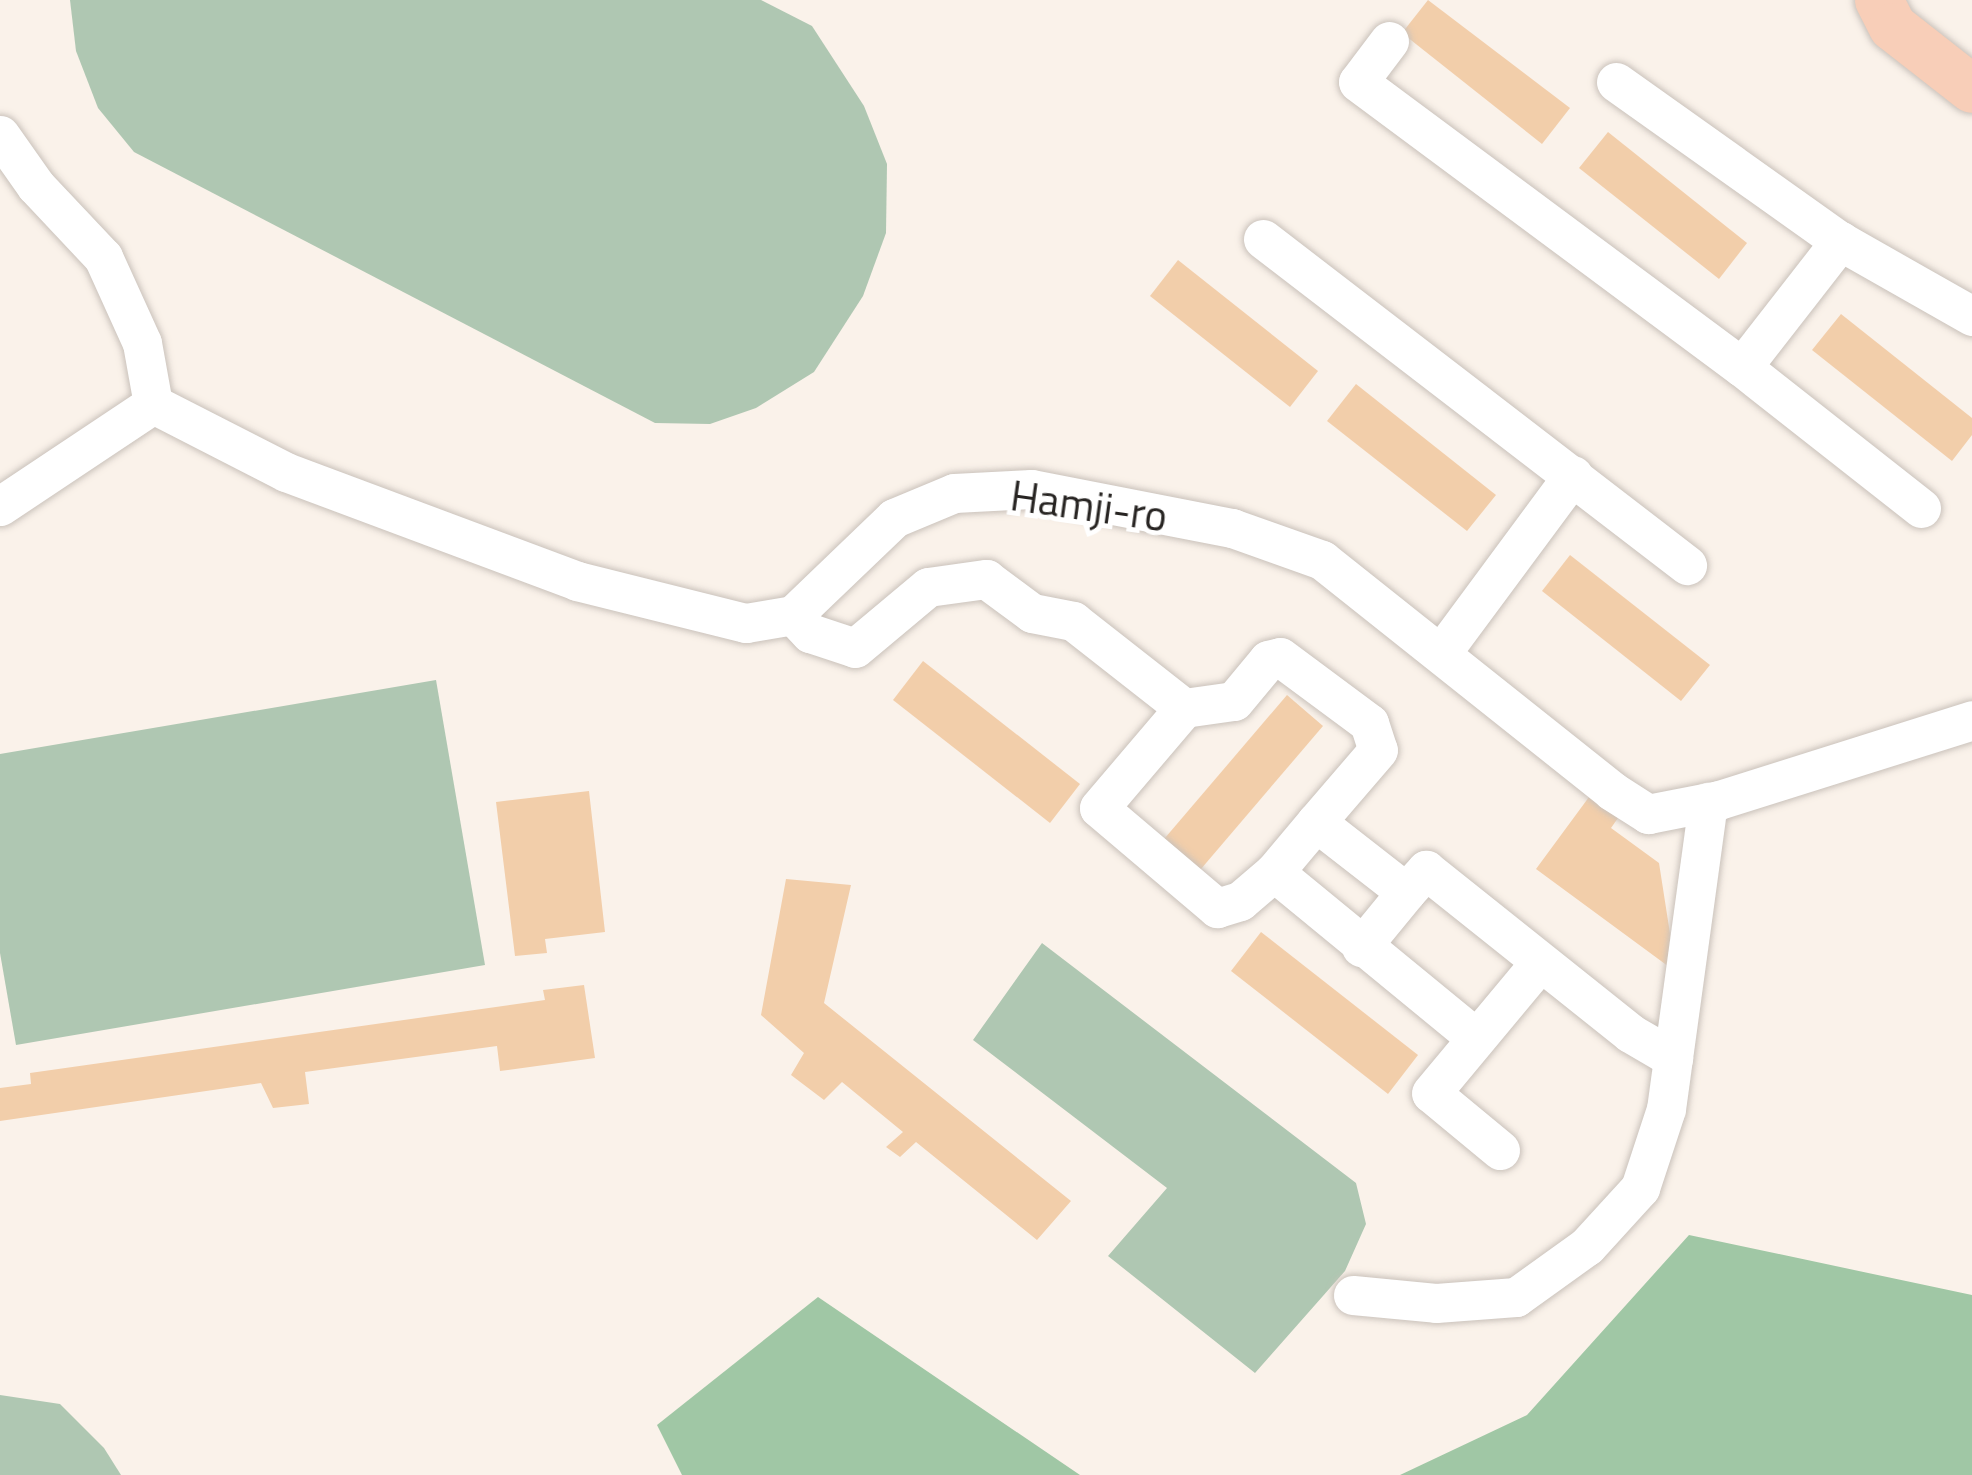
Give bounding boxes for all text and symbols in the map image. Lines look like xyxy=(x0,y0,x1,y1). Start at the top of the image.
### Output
street label: Hamji-ro xyxy=(1007,469,1171,541)

